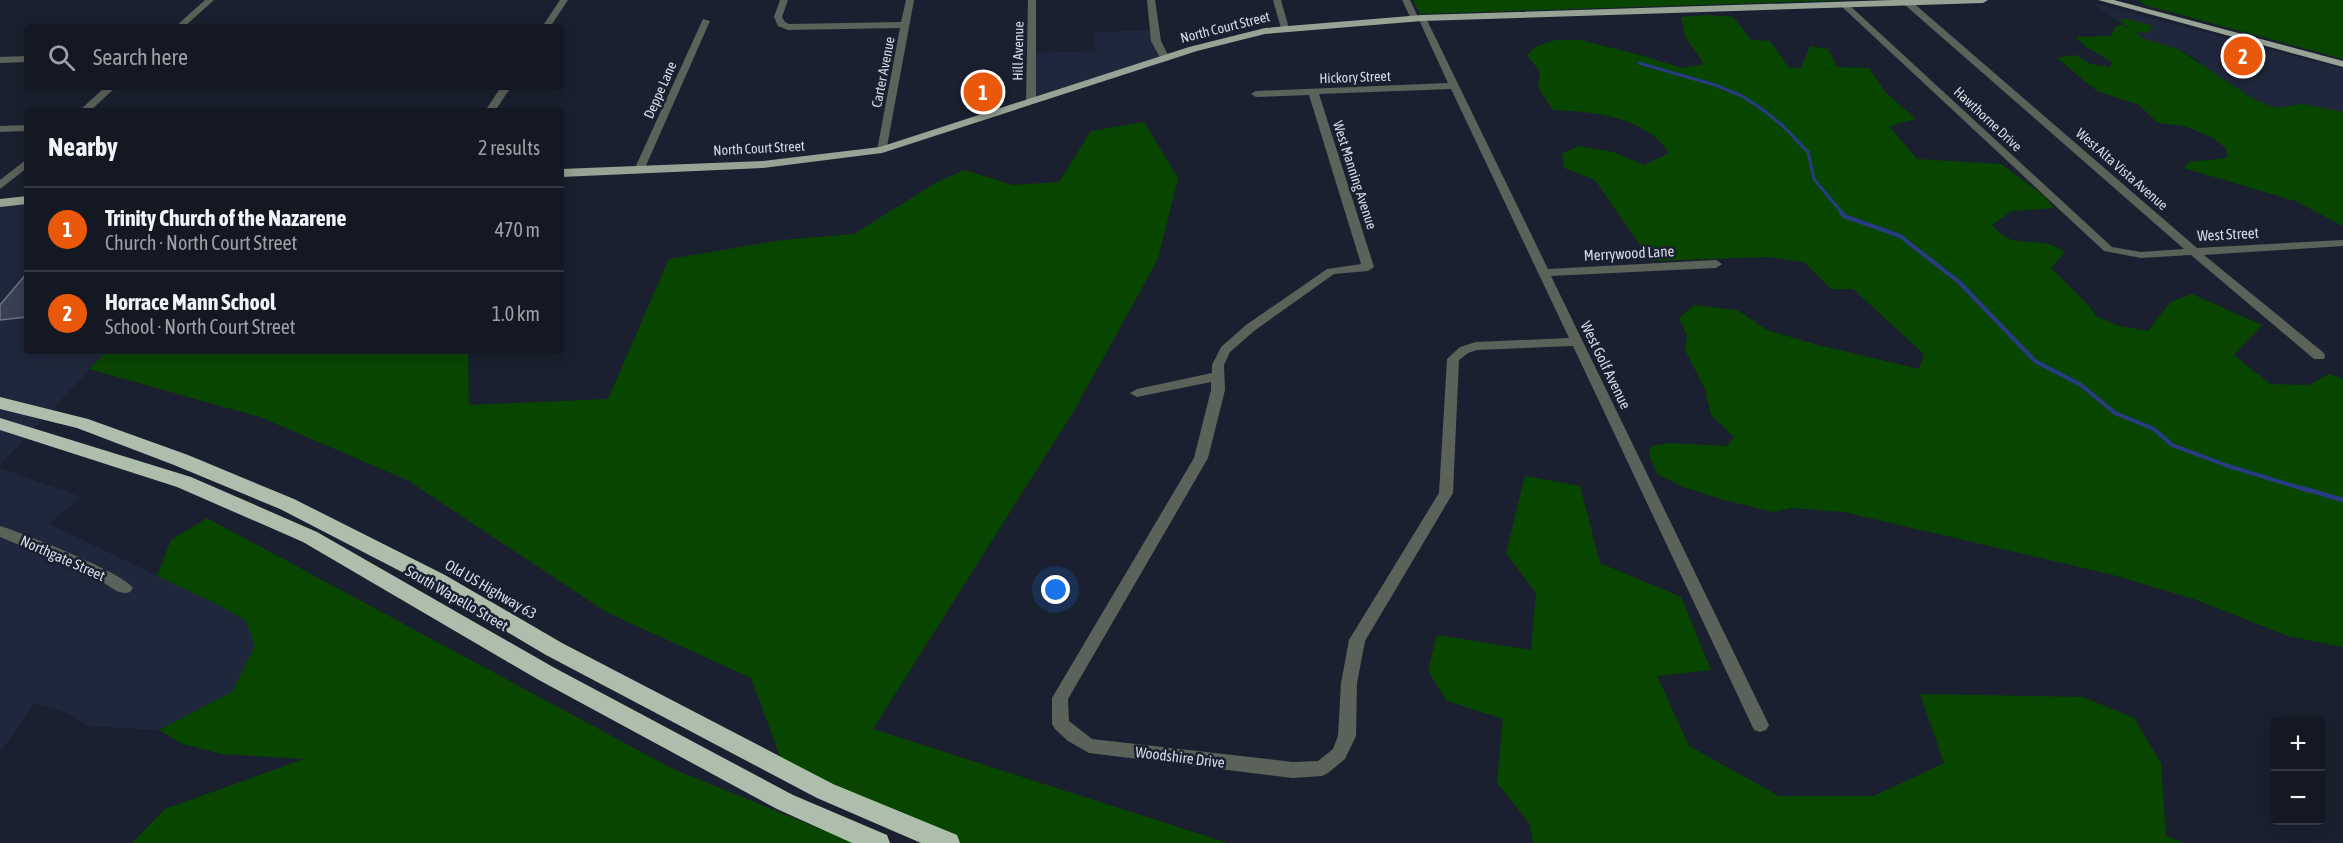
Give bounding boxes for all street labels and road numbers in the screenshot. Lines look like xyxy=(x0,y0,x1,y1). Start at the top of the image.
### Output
street label: North Court Street xyxy=(1178,8,1272,46)
street label: Hill Avenue xyxy=(1009,21,1027,81)
street label: Carter Avenue xyxy=(868,35,898,109)
street label: Deppe Lane xyxy=(640,59,680,121)
street label: Hickory Street xyxy=(1319,68,1391,86)
street label: Hawthorne Drive xyxy=(1951,84,2025,154)
street label: West Manning Avenue xyxy=(1330,119,1380,231)
street label: West Alta Vista Avenue xyxy=(2073,125,2171,213)
street label: North Court Street xyxy=(713,138,805,158)
street label: West Street xyxy=(2197,224,2259,244)
street label: Merrywood Lane xyxy=(1583,242,1675,264)
street label: West Golf Avenue xyxy=(1577,318,1635,412)
street label: Northgate Street xyxy=(18,532,108,584)
street label: Old US Highway 63 xyxy=(442,556,540,622)
street label: South Wapello Street xyxy=(403,562,511,634)
street label: Woodshire Drive xyxy=(1134,743,1226,771)

